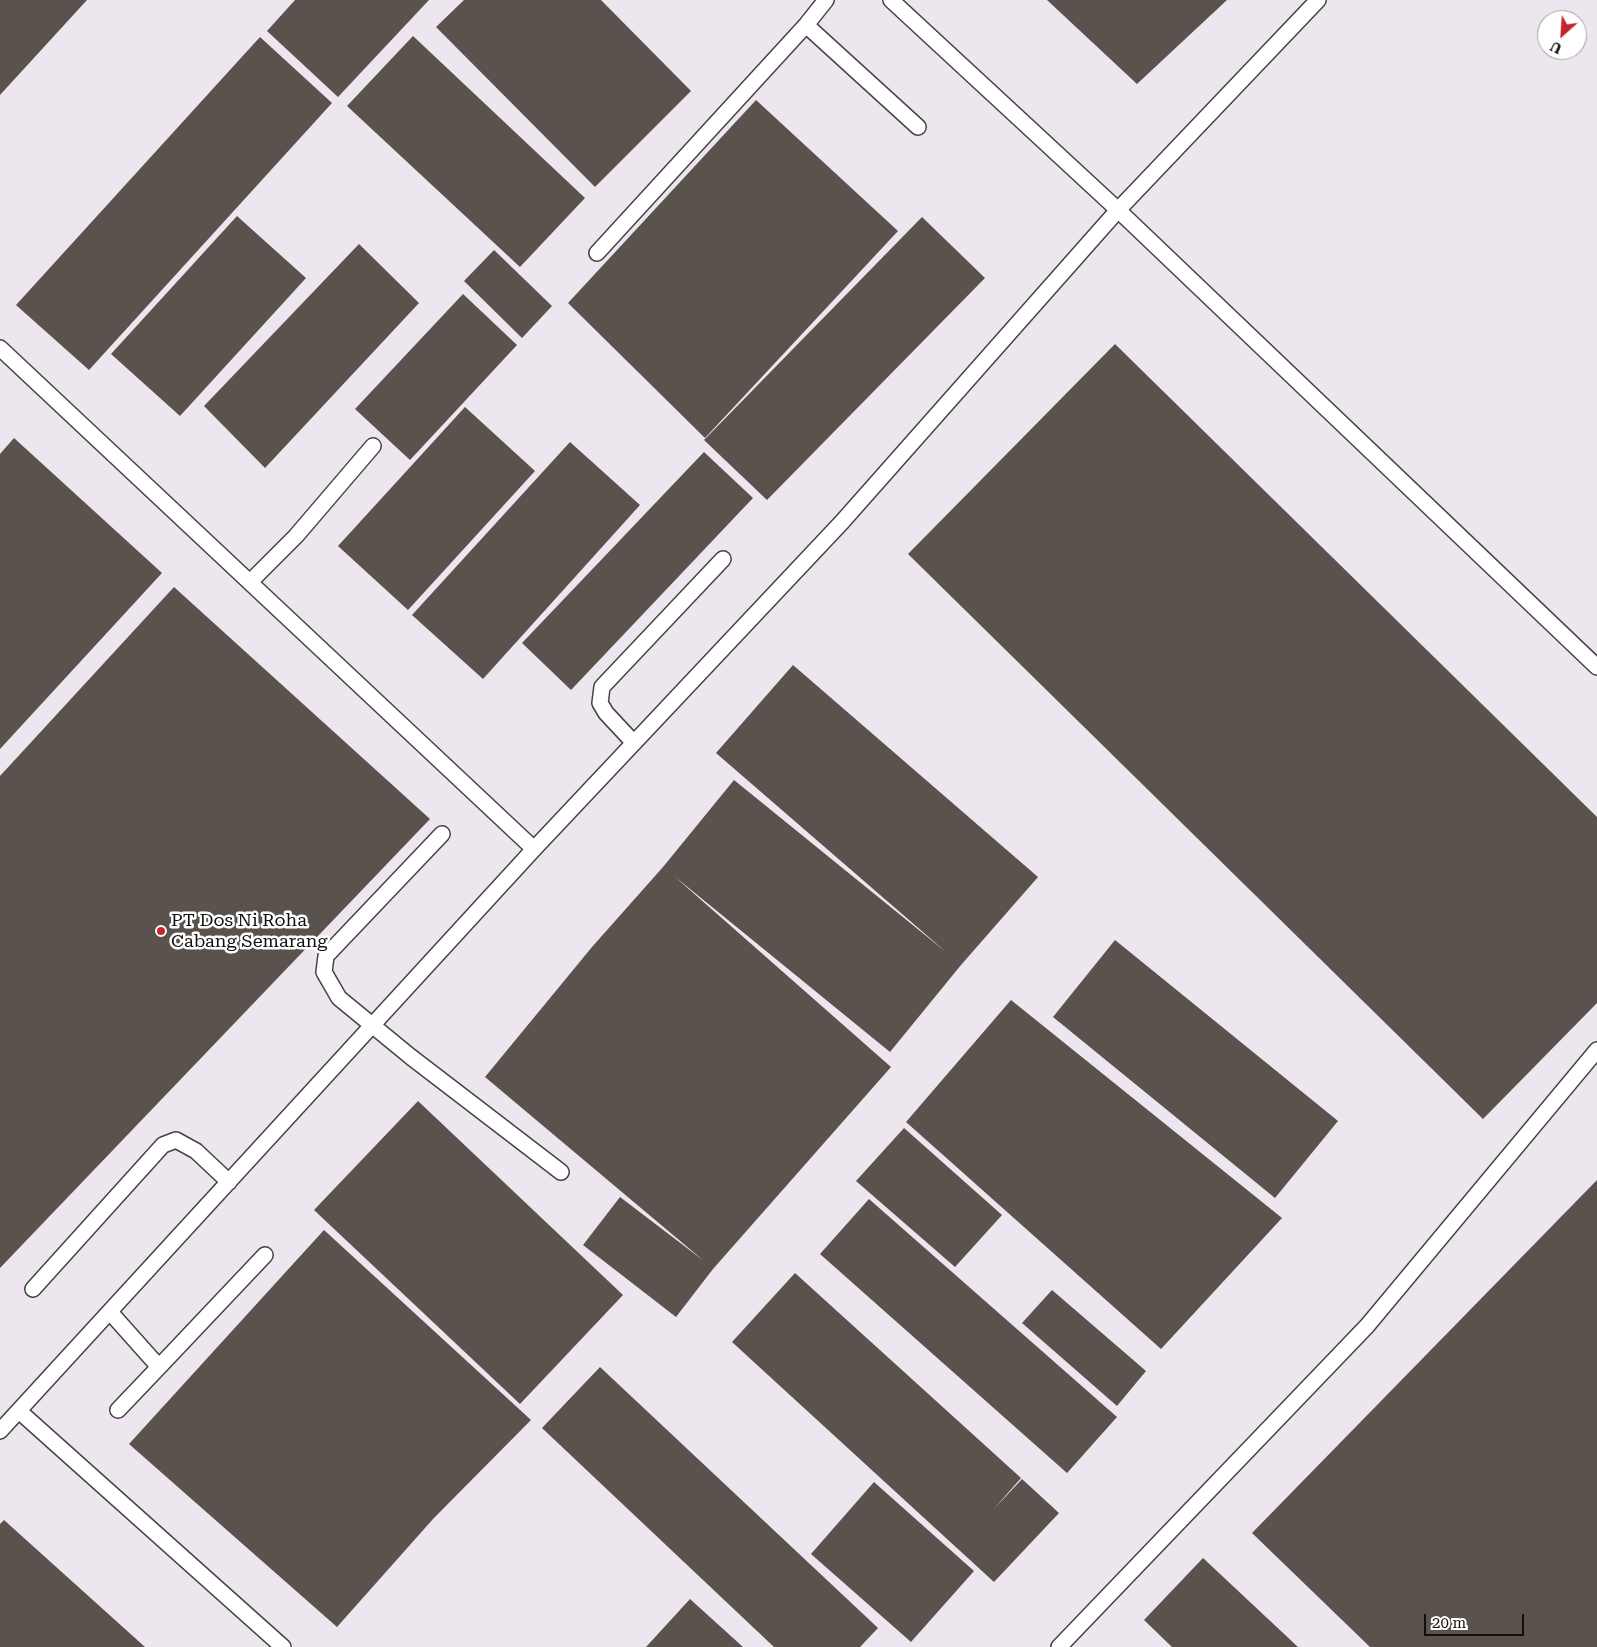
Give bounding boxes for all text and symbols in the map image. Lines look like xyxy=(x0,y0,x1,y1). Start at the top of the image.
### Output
north arrow xyxy=(1537,10,1587,60)
text: U xyxy=(1548,38,1564,57)
place label: PT Dos Ni Roha Cabang Semarang xyxy=(171,910,328,952)
marker: PT Dos Ni Roha Cabang Semarang xyxy=(155,925,167,937)
scale bar xyxy=(1427,1604,1527,1636)
text: 20 m xyxy=(1432,1614,1466,1632)

